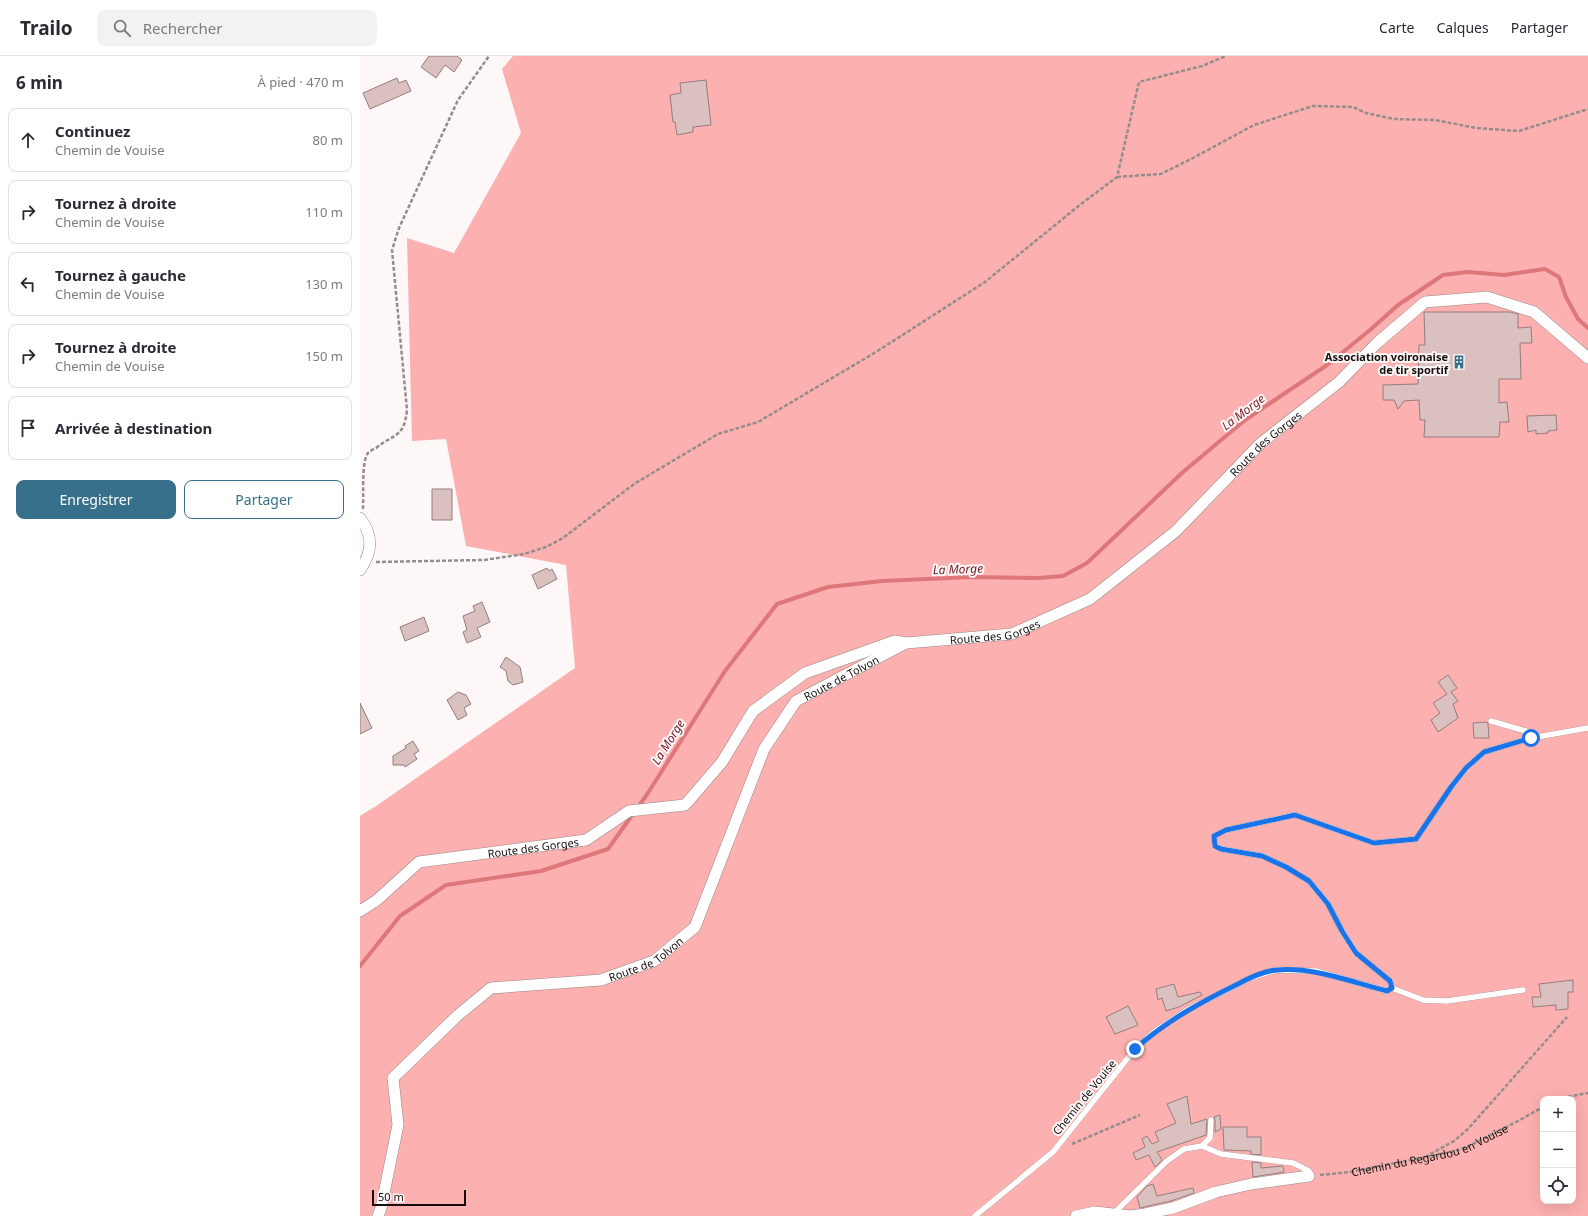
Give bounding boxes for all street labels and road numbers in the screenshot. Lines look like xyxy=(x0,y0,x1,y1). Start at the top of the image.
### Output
street label: Route des Gorges xyxy=(1226,407,1304,479)
street label: Route des Gorges xyxy=(949,615,1042,647)
street label: Route de Tolvon xyxy=(801,651,881,703)
street label: Route des Gorges xyxy=(487,834,580,860)
street label: Route de Tolvon xyxy=(606,933,686,984)
street label: Chemin de Vouise xyxy=(1049,1056,1119,1138)
street label: Chemin du Regardou en Vouise xyxy=(1350,1120,1510,1179)

